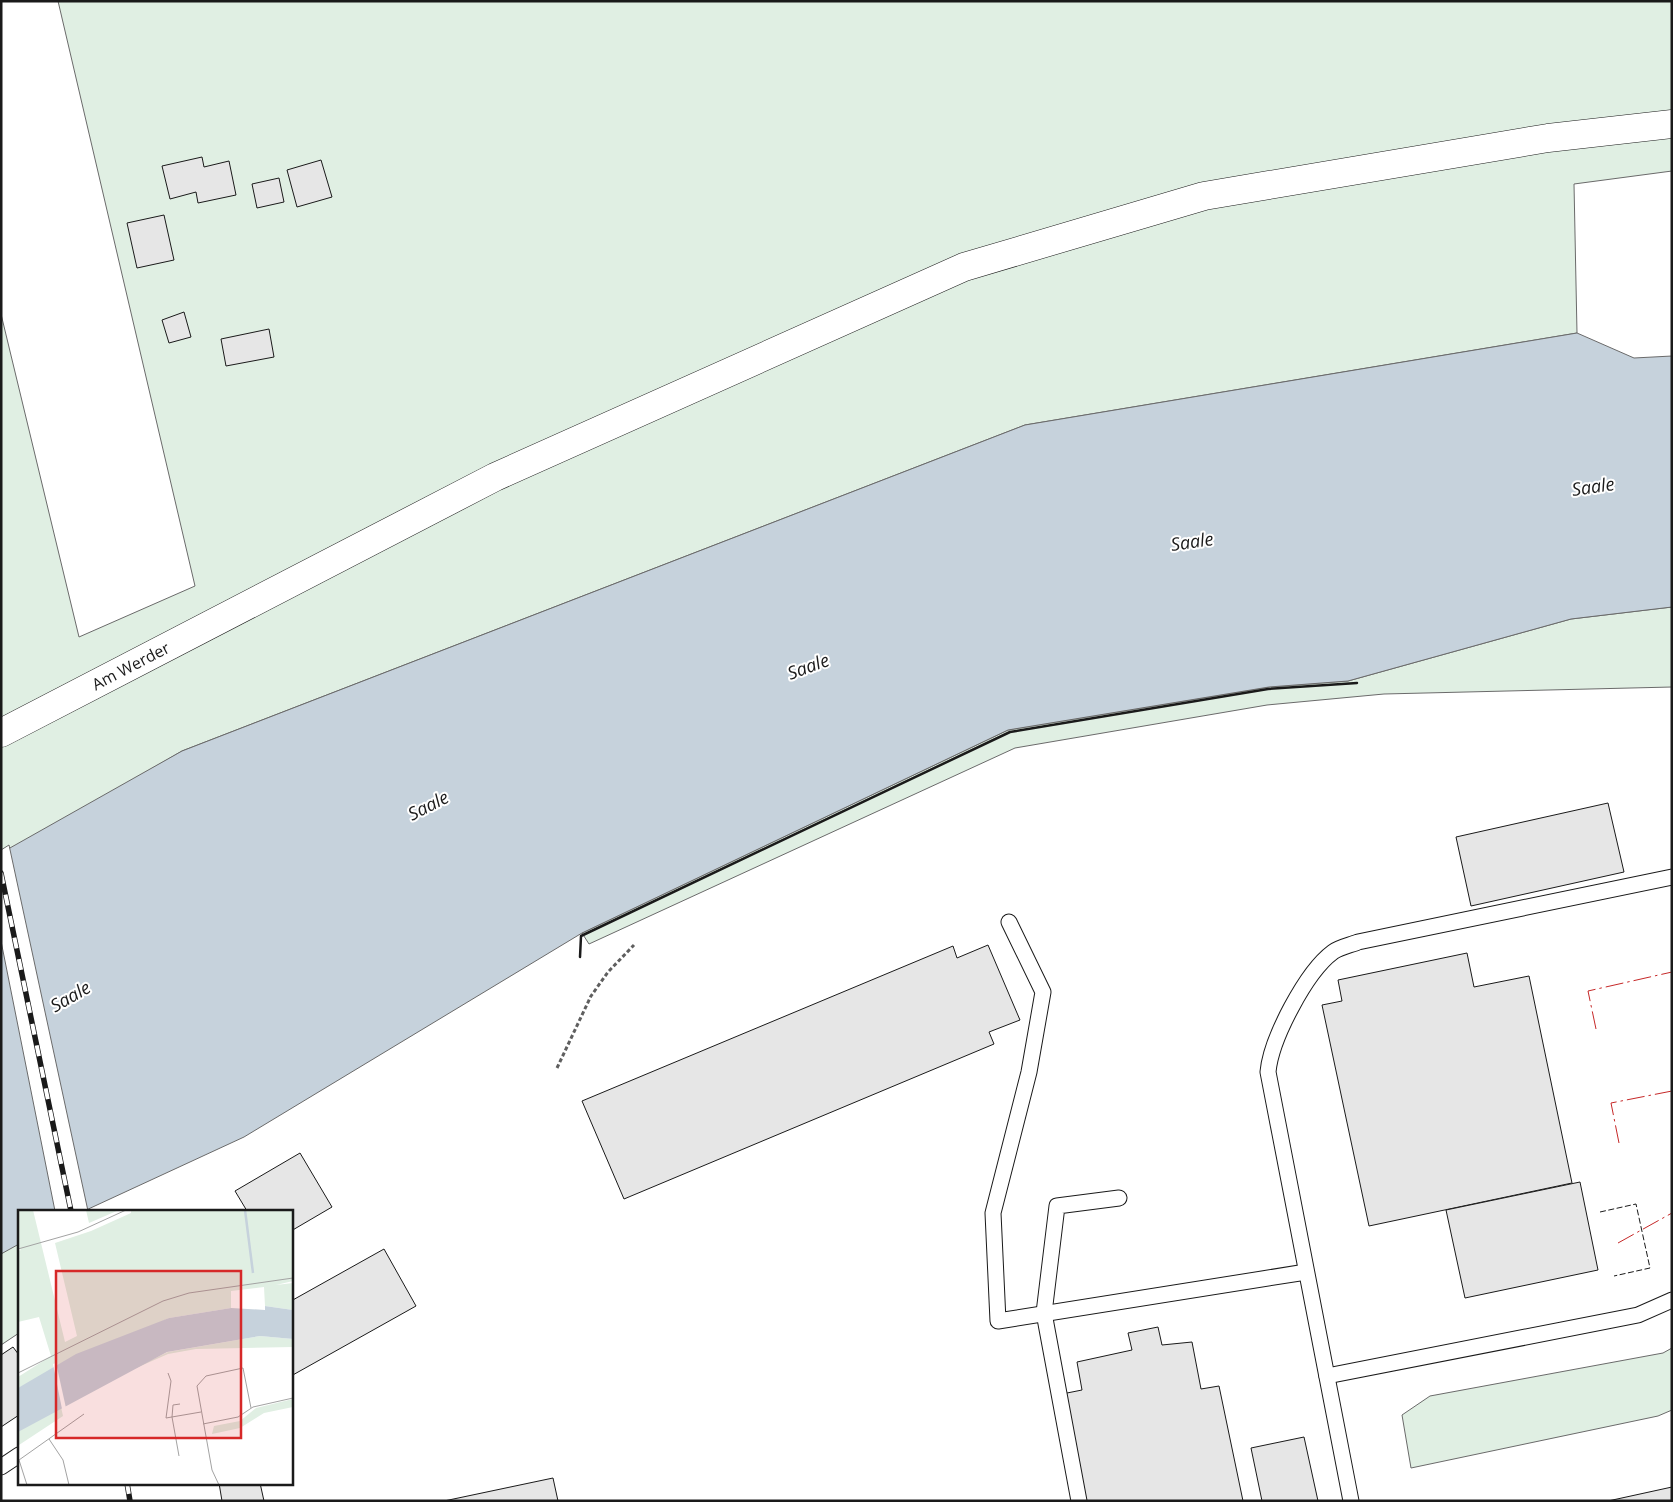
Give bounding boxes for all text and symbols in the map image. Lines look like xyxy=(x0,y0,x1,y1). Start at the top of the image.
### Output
water label: Saale xyxy=(1570,471,1616,501)
water label: Saale xyxy=(1169,526,1215,556)
street label: Am Werder xyxy=(88,636,174,695)
water label: Saale xyxy=(784,647,832,685)
water label: Saale xyxy=(403,785,453,825)
water label: Saale xyxy=(45,975,95,1017)
inset map xyxy=(18,1210,292,1484)

